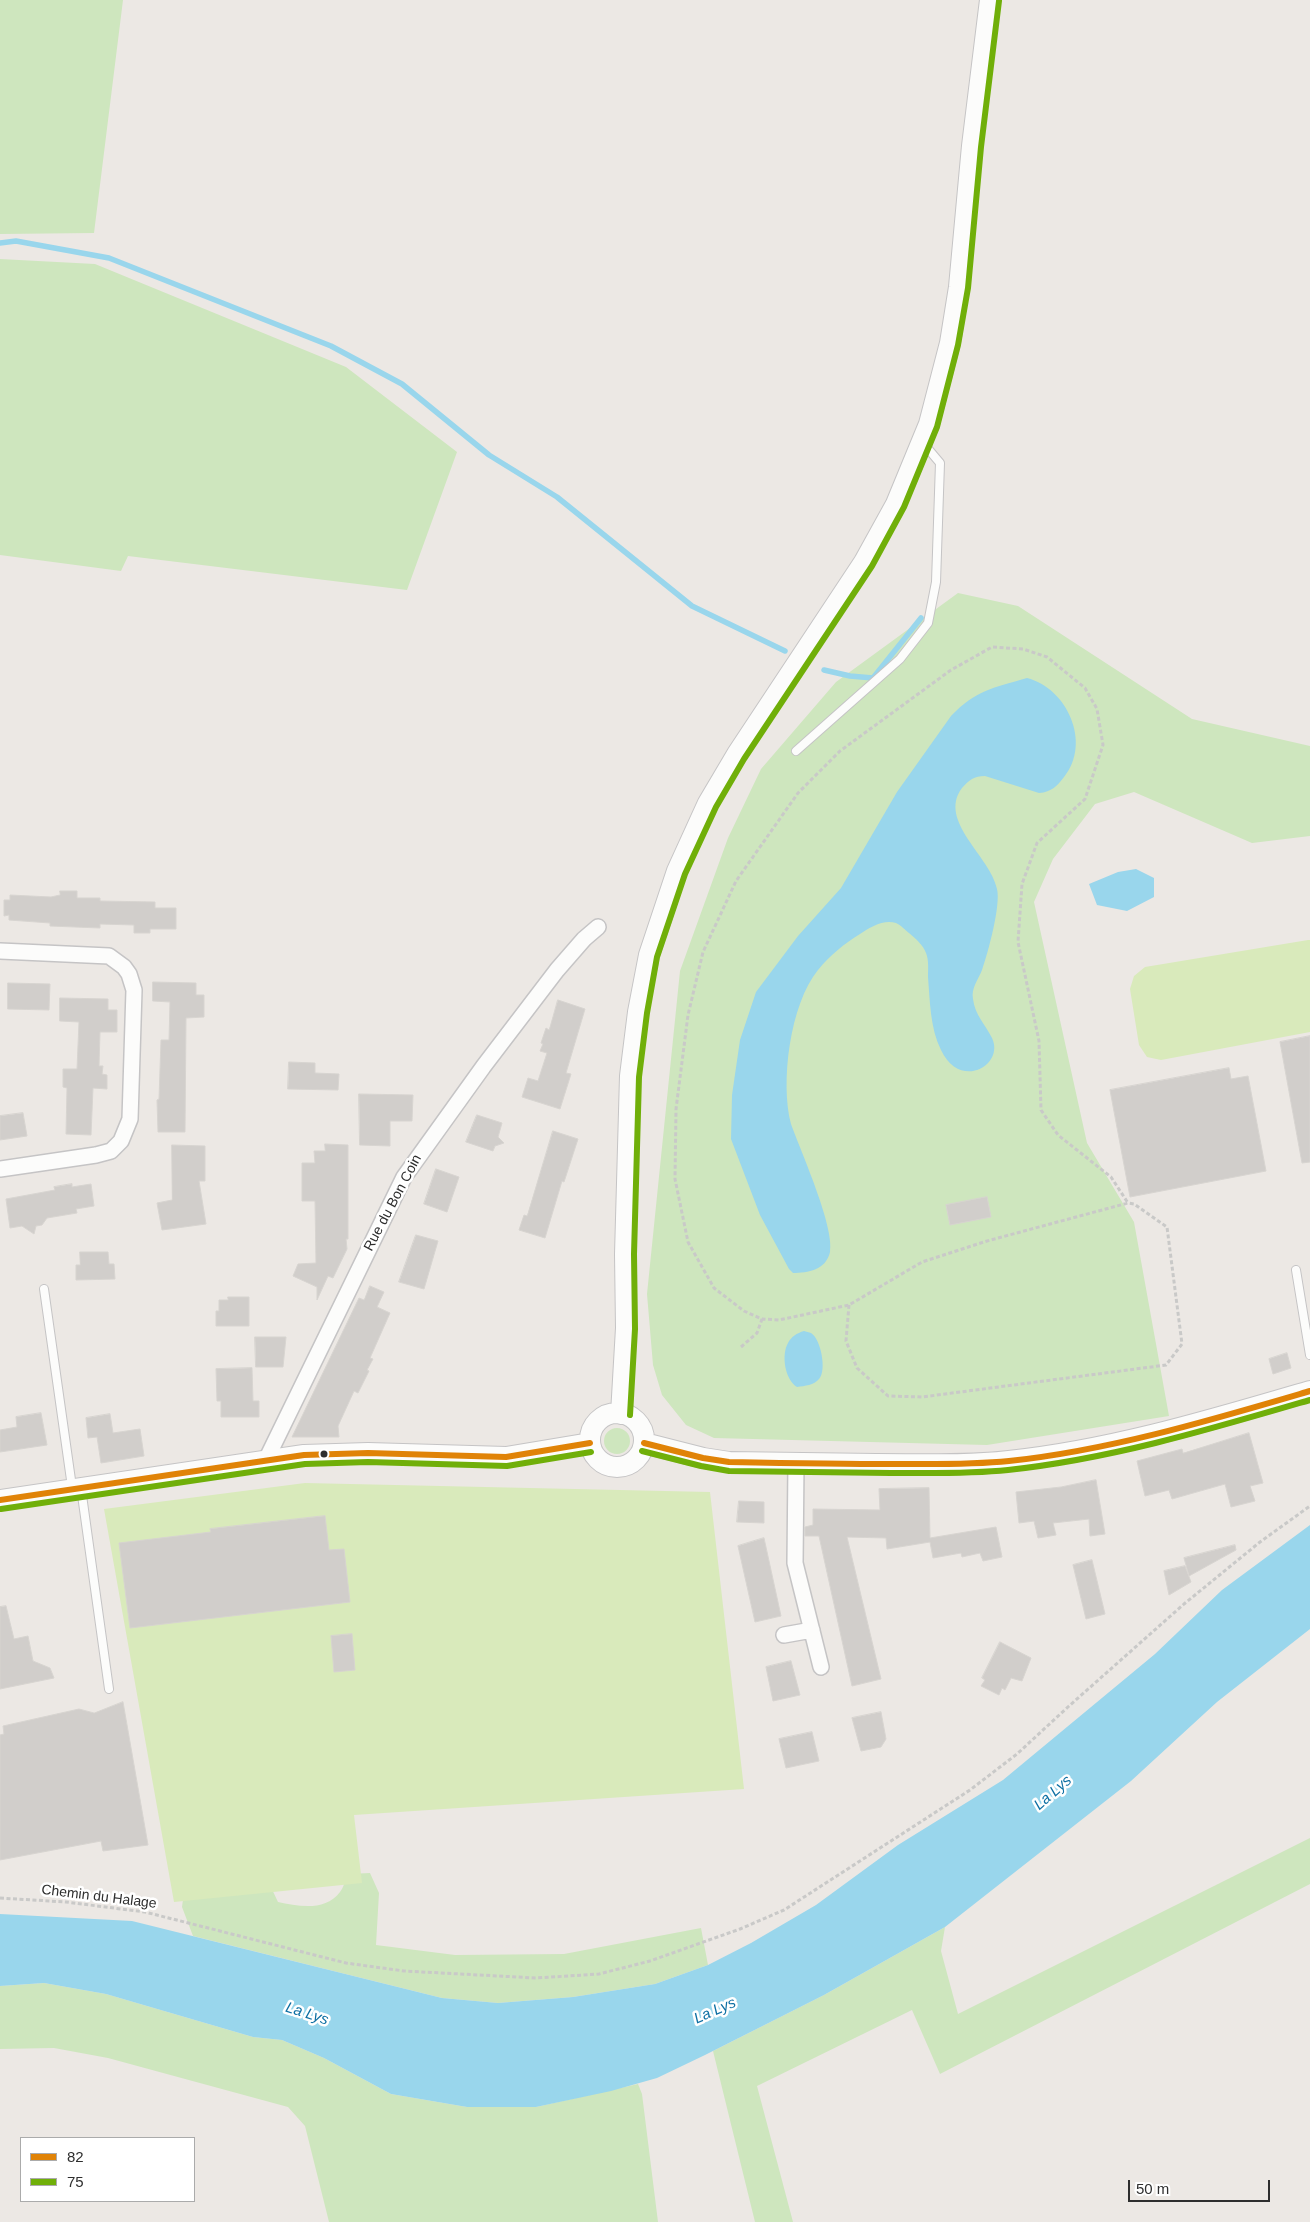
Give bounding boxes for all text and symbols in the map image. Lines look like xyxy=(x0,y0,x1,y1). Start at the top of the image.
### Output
street label: Rue du Bon Coin xyxy=(361,1152,425,1254)
unlabelled marker xyxy=(319,1449,329,1459)
water label: La Lys xyxy=(1031,1772,1075,1814)
street label: Chemin du Halage xyxy=(40,1882,158,1912)
water label: La Lys xyxy=(691,1994,739,2028)
water label: La Lys xyxy=(283,1999,331,2029)
legend xyxy=(20,2137,195,2202)
text: 82 xyxy=(67,2148,84,2165)
scale bar xyxy=(1130,2170,1272,2202)
text: 75 xyxy=(67,2173,84,2190)
text: 50 m xyxy=(1136,2180,1169,2197)

